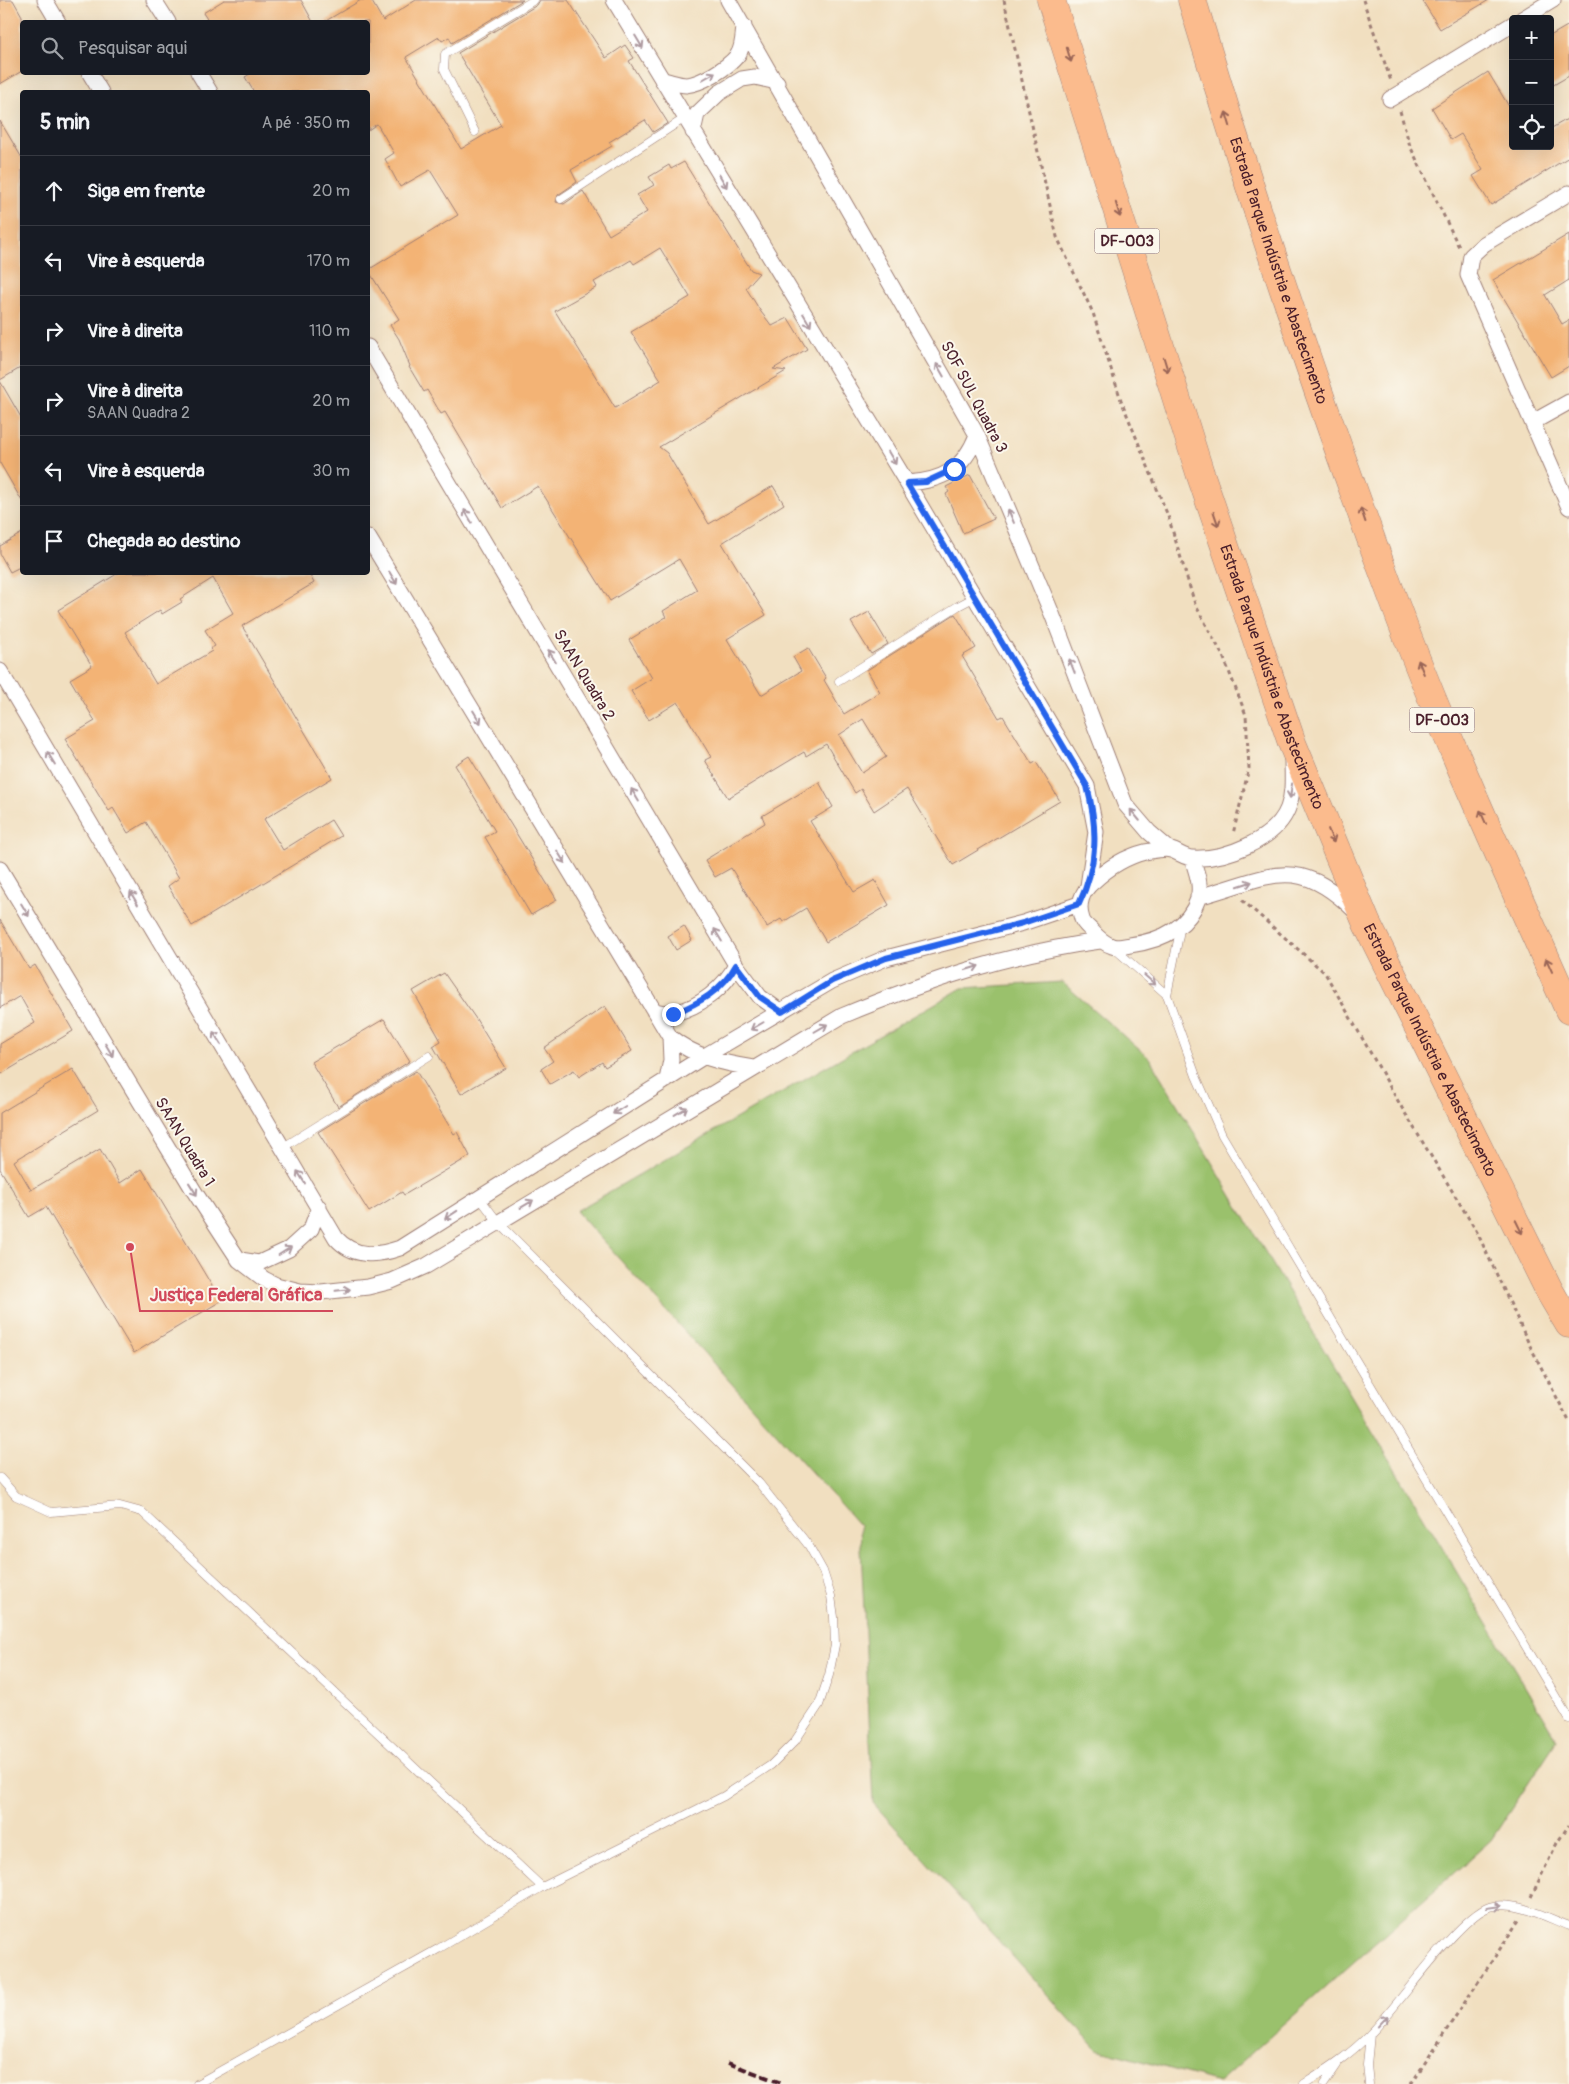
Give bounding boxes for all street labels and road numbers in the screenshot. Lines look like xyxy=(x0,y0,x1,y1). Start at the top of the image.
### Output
street label: Estrada Parque Indústria e Abastecimento xyxy=(1225,135,1332,407)
road number: DF-003 xyxy=(1094,228,1160,254)
street label: SOF SUL Quadra 3 xyxy=(936,338,1012,456)
street label: Estrada Parque Indústria e Abastecimento xyxy=(1215,542,1329,813)
street label: SAAN Quadra 2 xyxy=(549,626,619,724)
road number: DF-003 xyxy=(1410,708,1474,732)
street label: Estrada Parque Indústria e Abastecimento xyxy=(1358,920,1501,1180)
street label: SAAN Quadra 1 xyxy=(151,1094,219,1190)

